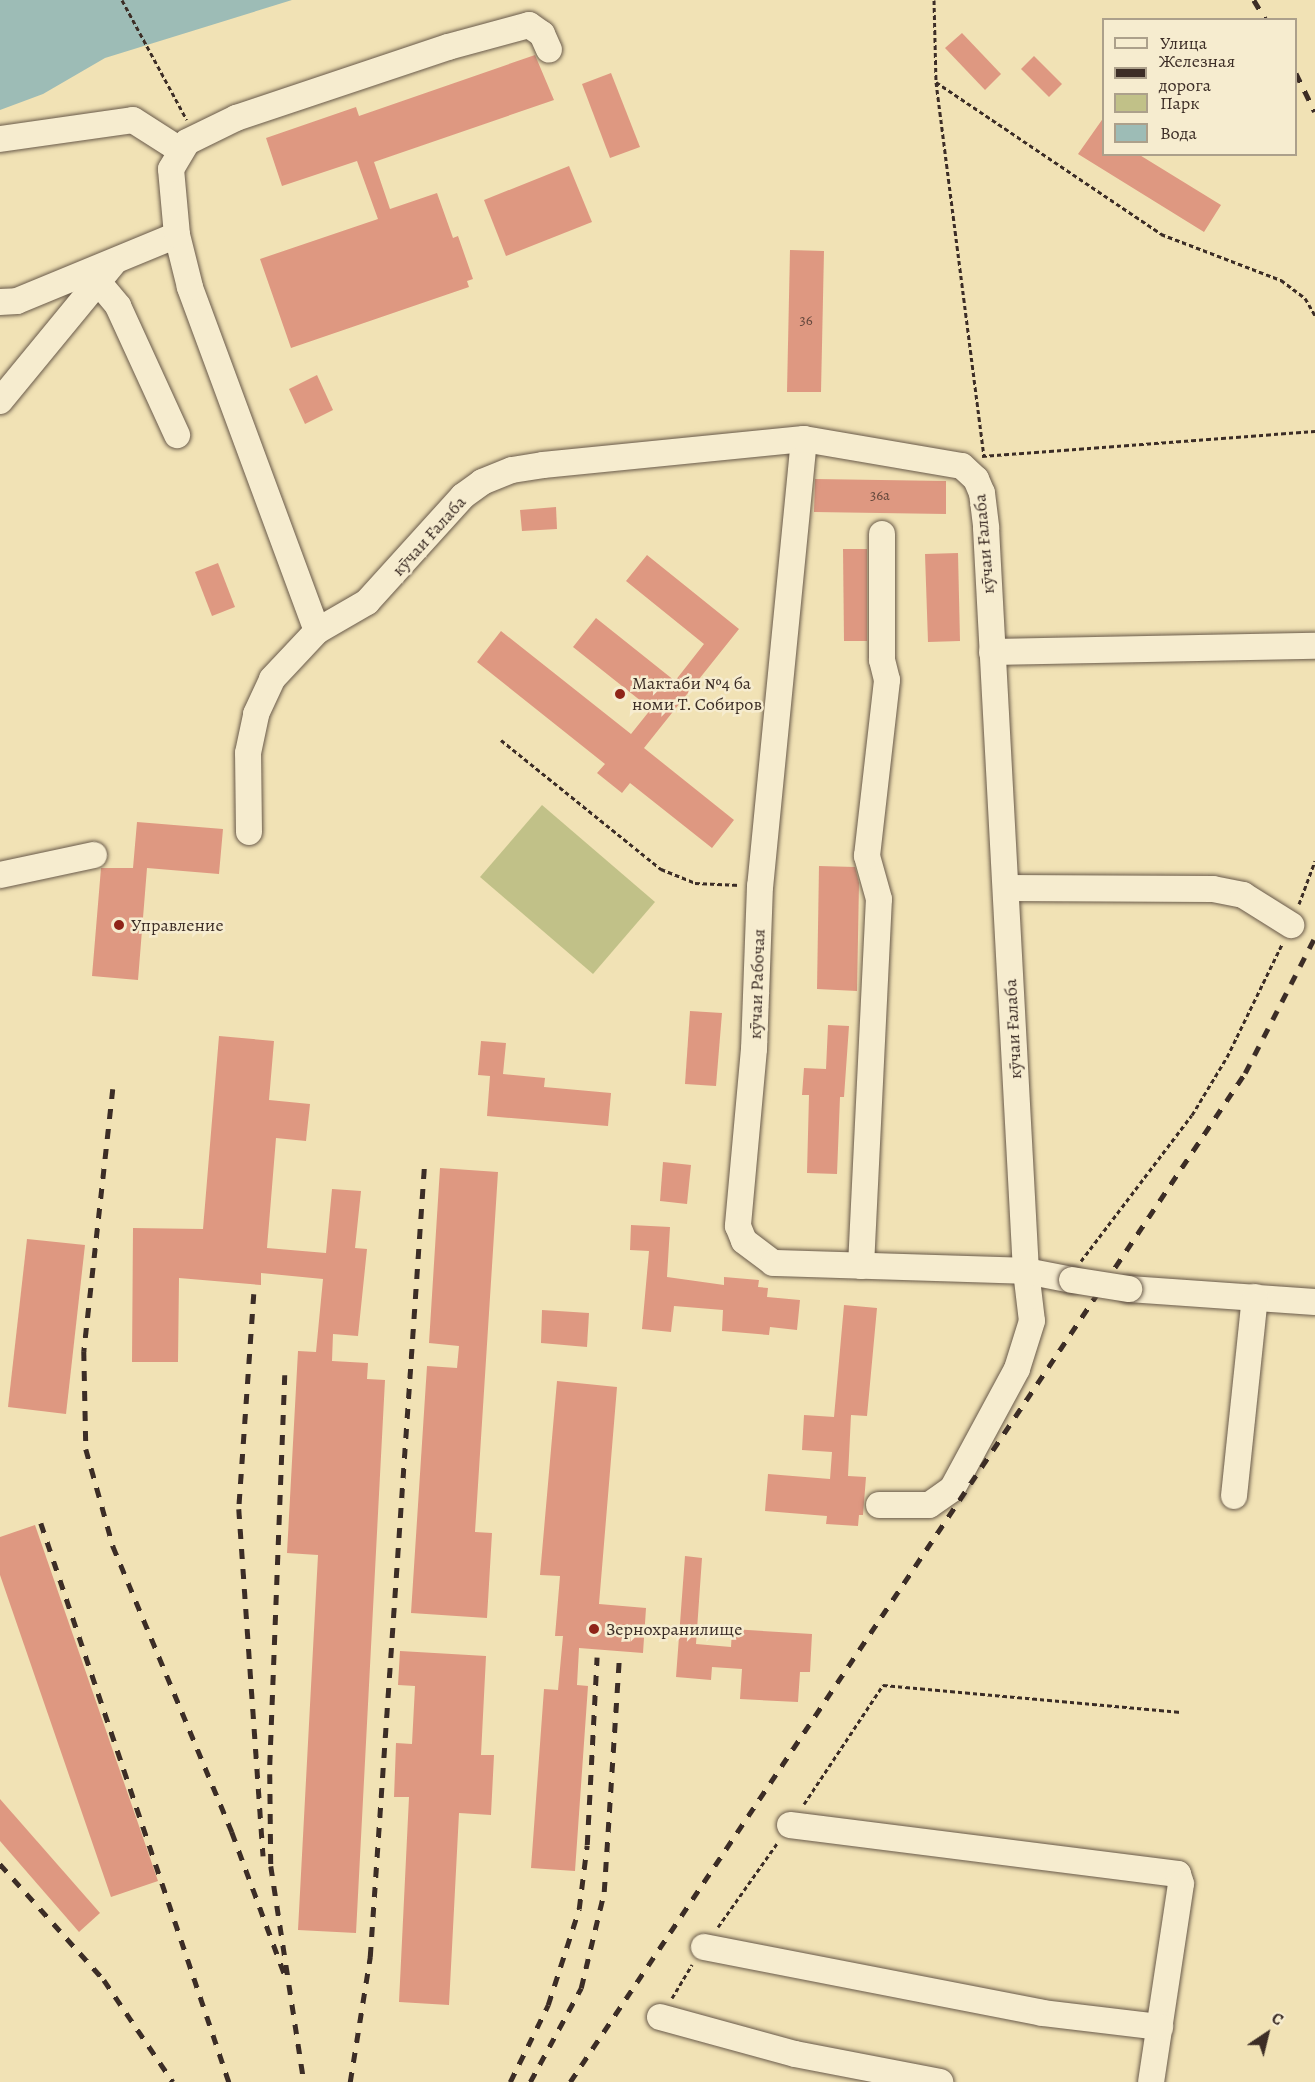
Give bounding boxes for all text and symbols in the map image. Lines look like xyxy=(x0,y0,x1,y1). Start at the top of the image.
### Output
legend xyxy=(1102,18,1297,156)
text: Улица xyxy=(1160,31,1207,55)
text: Железная дорога xyxy=(1159,49,1235,97)
text: Парк xyxy=(1160,91,1200,115)
text: Вода xyxy=(1160,121,1197,145)
house number: 36 xyxy=(799,312,813,330)
house number: 36а xyxy=(870,487,890,505)
street label: кӯчаи Ғалаба xyxy=(387,492,471,580)
street label: кӯчаи Ғалаба xyxy=(969,493,999,595)
place label: Мактаби №4 ба номи Т. Собиров xyxy=(632,673,762,716)
marker: Мактаби №4 ба номи Т. Собиров xyxy=(613,687,627,701)
place label: Управление xyxy=(131,914,224,936)
marker: Управление xyxy=(112,918,126,932)
street label: кӯчаи Рабочая xyxy=(744,928,770,1040)
street label: кӯчаи Ғалаба xyxy=(1000,978,1026,1080)
place label: Зернохранилище xyxy=(606,1618,742,1640)
marker: Зернохранилище xyxy=(587,1622,601,1636)
north arrow xyxy=(1237,2004,1297,2064)
text: С xyxy=(1267,2007,1288,2031)

